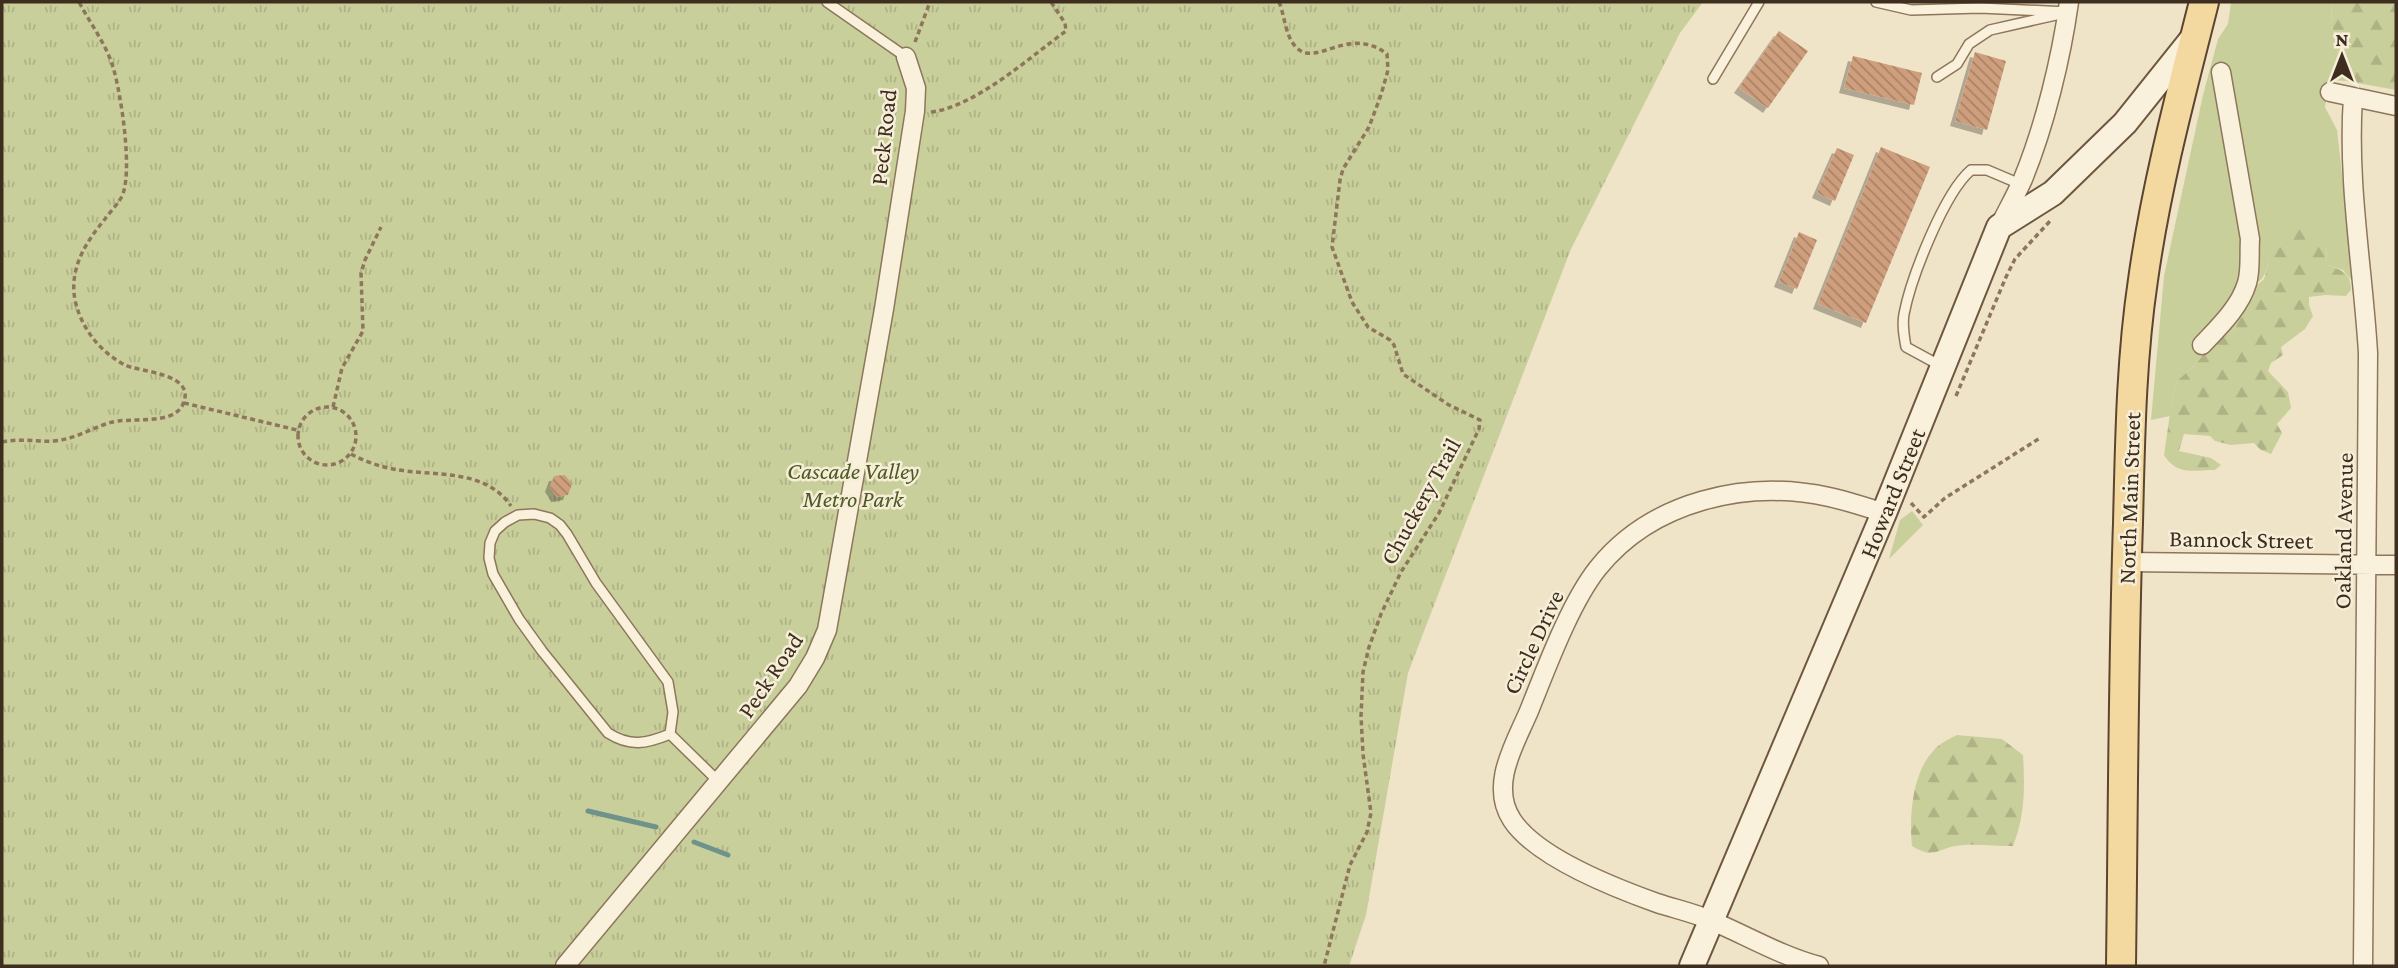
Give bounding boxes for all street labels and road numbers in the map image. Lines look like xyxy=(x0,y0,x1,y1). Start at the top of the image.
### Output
street label: Peck Road xyxy=(865,87,902,186)
street label: North Main Street xyxy=(2113,410,2146,585)
street label: Howard Street xyxy=(1854,423,1931,562)
street label: Chuckery Trail xyxy=(1374,433,1466,569)
street label: Oakland Avenue xyxy=(2328,452,2358,610)
street label: Bannock Street xyxy=(2169,524,2314,554)
street label: Circle Drive xyxy=(1497,586,1569,698)
street label: Peck Road xyxy=(732,627,808,723)

